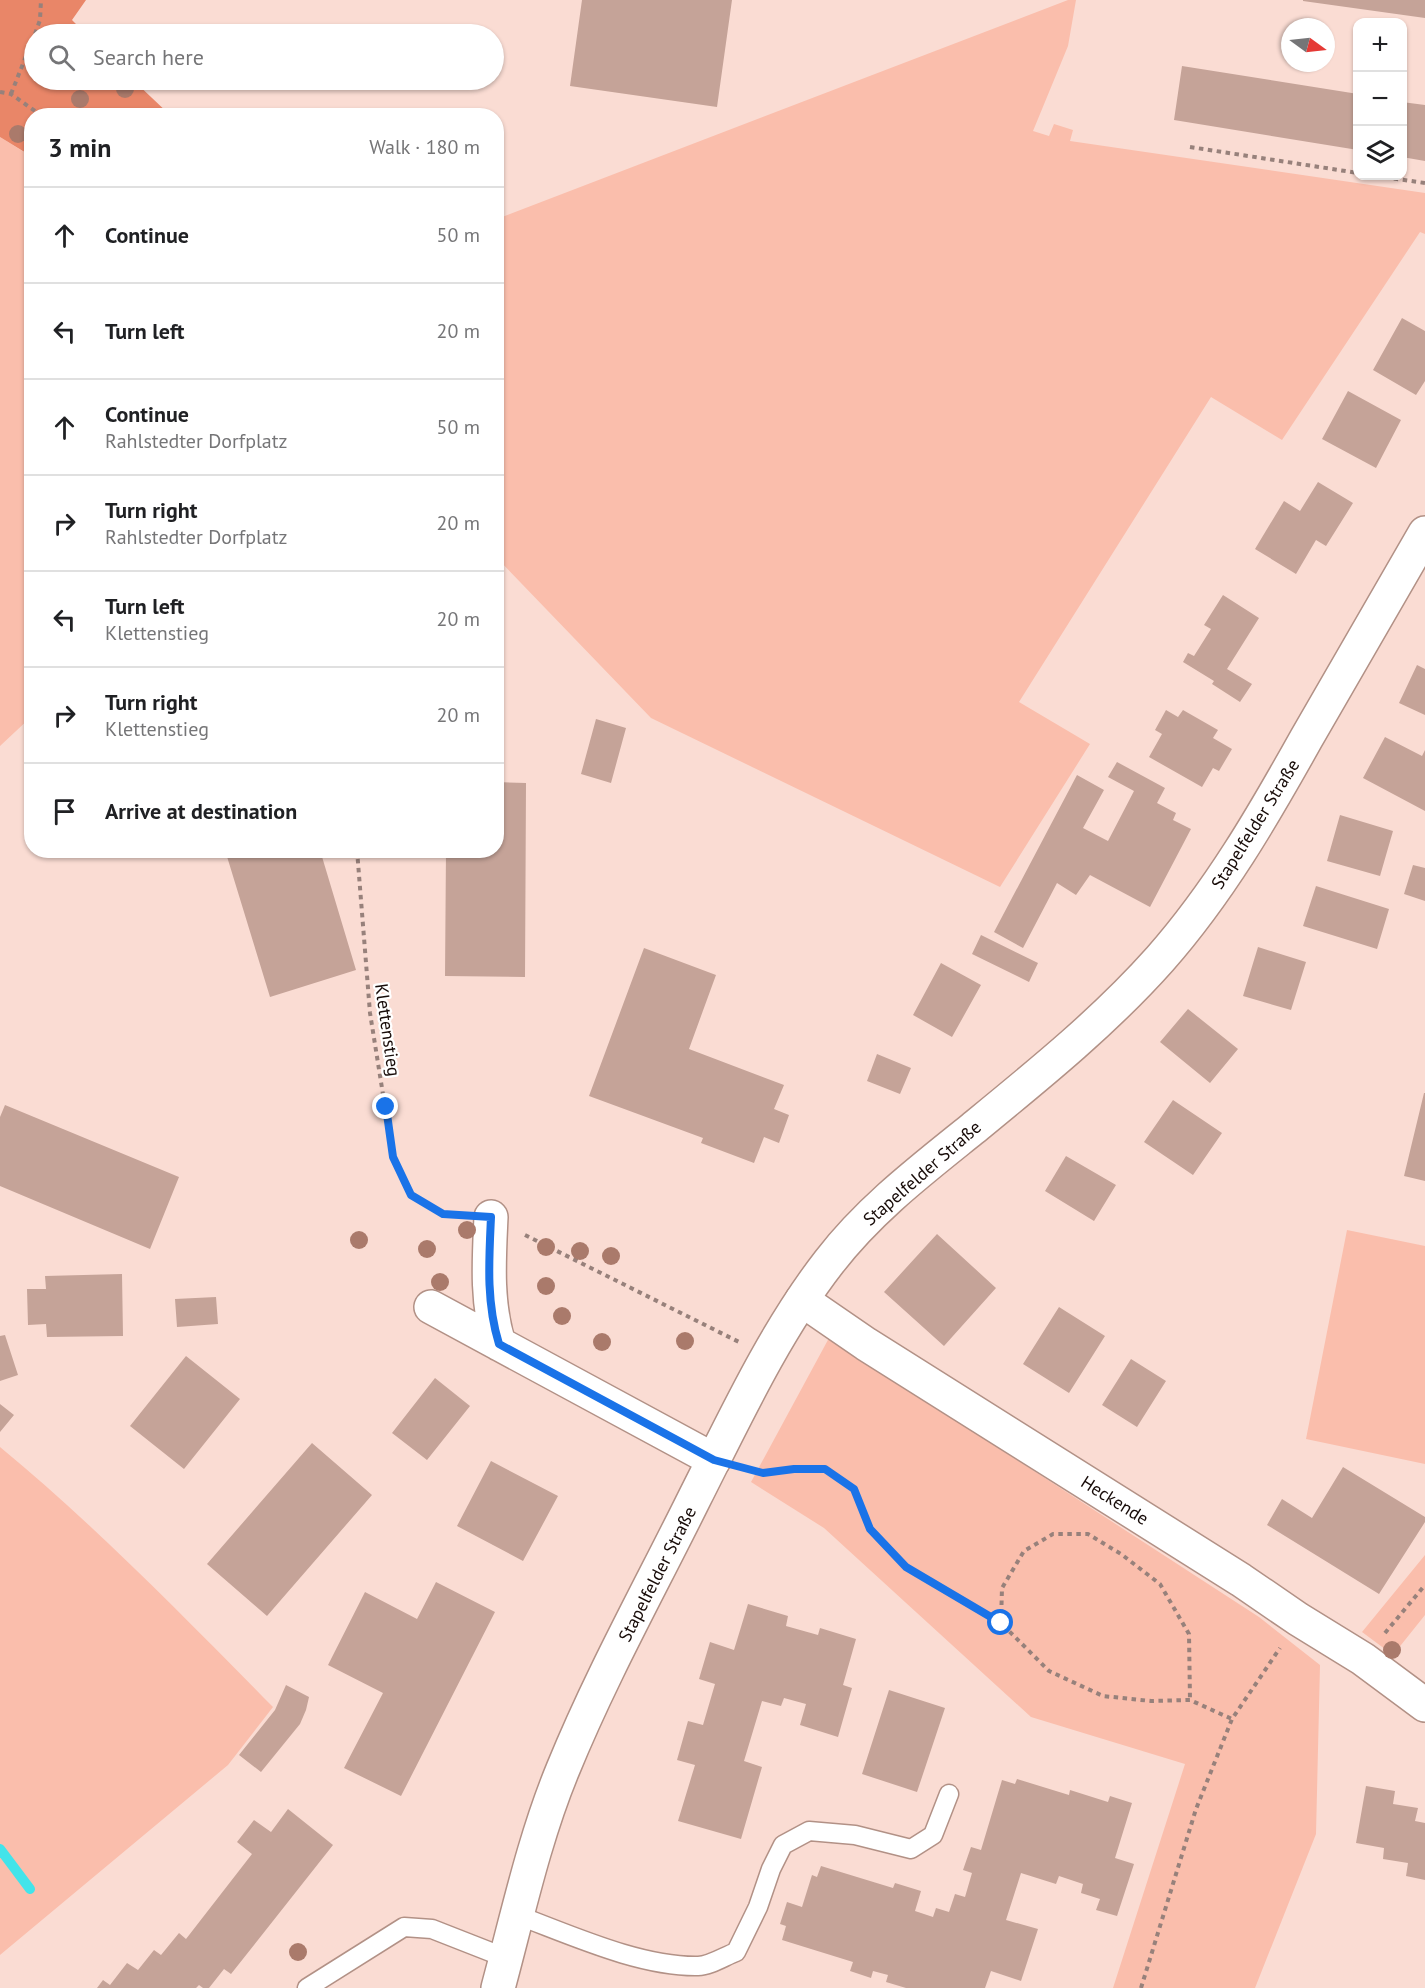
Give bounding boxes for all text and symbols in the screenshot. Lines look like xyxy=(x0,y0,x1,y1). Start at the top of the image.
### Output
north arrow xyxy=(1281,18,1335,72)
map controls xyxy=(1353,18,1407,180)
button: + xyxy=(1353,18,1407,72)
search box xyxy=(24,24,504,90)
icon: search xyxy=(45,41,78,74)
text: Search here xyxy=(93,43,204,71)
button: − xyxy=(1353,72,1407,126)
button: layers xyxy=(1353,126,1407,180)
text: 3 min xyxy=(48,131,111,164)
text: Walk · 180 m xyxy=(369,134,480,160)
icon: ahead xyxy=(48,219,81,252)
text: Continue xyxy=(105,221,189,249)
text: 50 m xyxy=(437,222,480,248)
icon: left xyxy=(48,315,81,348)
text: Turn left xyxy=(105,317,185,345)
text: 20 m xyxy=(437,318,480,344)
text: Continue xyxy=(105,400,189,428)
icon: ahead xyxy=(48,411,81,444)
text: 50 m xyxy=(437,414,480,440)
text: Rahlstedter Dorfplatz xyxy=(105,428,287,454)
text: Turn right xyxy=(105,496,197,524)
icon: right xyxy=(48,507,81,540)
text: 20 m xyxy=(437,510,480,536)
text: Rahlstedter Dorfplatz xyxy=(105,524,287,550)
text: Turn left xyxy=(105,592,185,620)
icon: left xyxy=(48,603,81,636)
text: 20 m xyxy=(437,606,480,632)
text: Klettenstieg xyxy=(105,620,209,646)
text: Turn right xyxy=(105,688,197,716)
icon: right xyxy=(48,699,81,732)
text: 20 m xyxy=(437,702,480,728)
text: Klettenstieg xyxy=(105,716,209,742)
street label: Stapelfelder Straße xyxy=(1206,755,1304,893)
icon: arrive xyxy=(48,795,81,828)
text: Arrive at destination xyxy=(105,797,297,825)
street label: Klettenstieg xyxy=(370,982,406,1078)
route end xyxy=(372,1093,398,1119)
street label: Stapelfelder Straße xyxy=(858,1115,986,1231)
street label: Heckende xyxy=(1077,1470,1153,1530)
street label: Stapelfelder Straße xyxy=(613,1502,701,1646)
route start xyxy=(987,1609,1013,1635)

